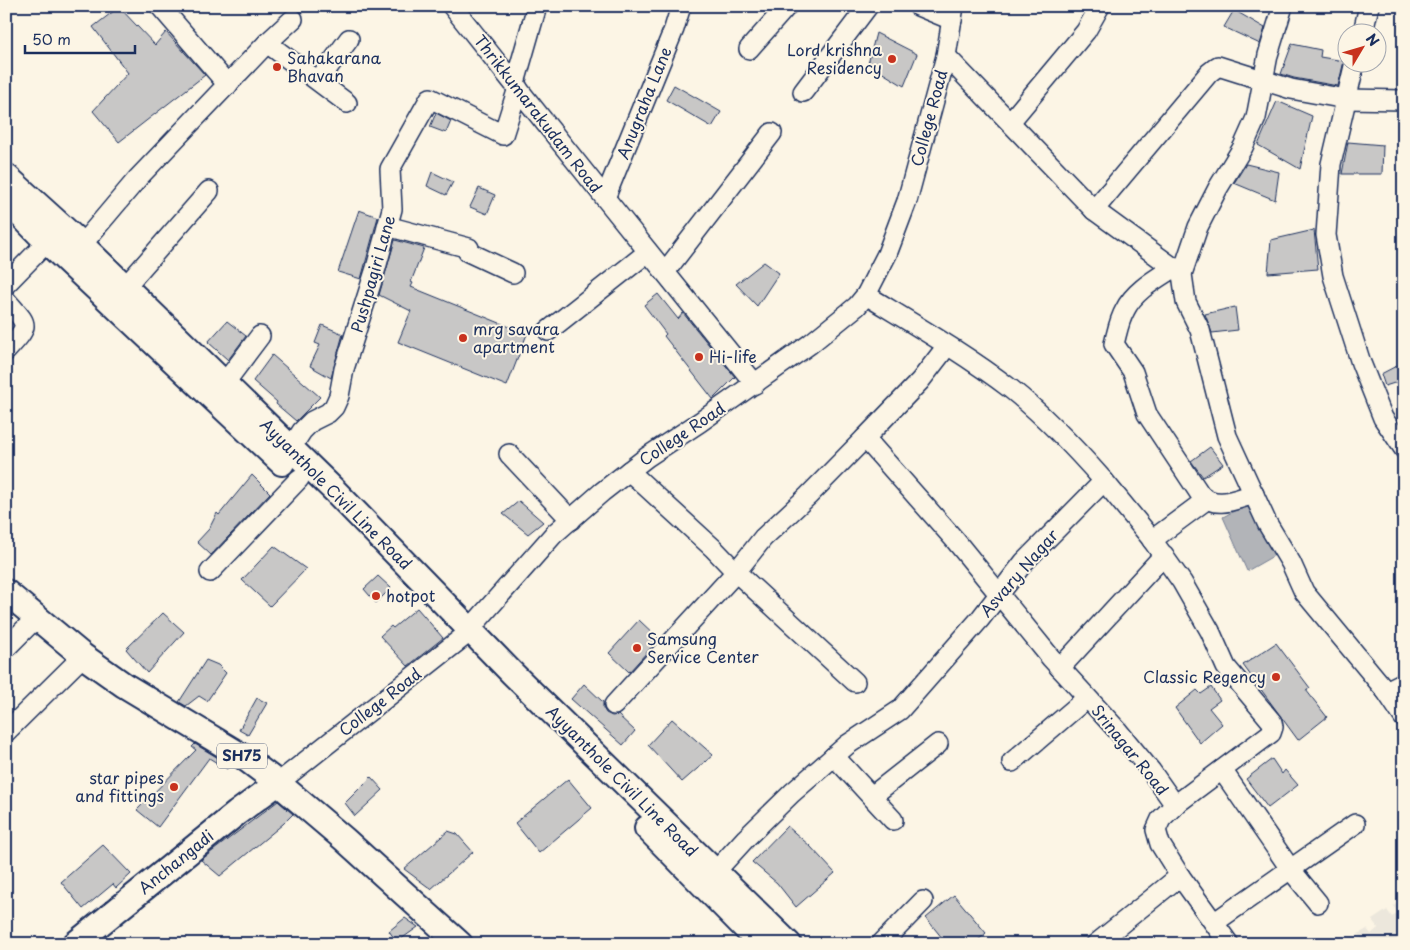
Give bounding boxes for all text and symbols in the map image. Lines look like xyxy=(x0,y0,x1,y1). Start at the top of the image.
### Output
scale bar xyxy=(25,22,135,54)
north arrow xyxy=(1338,22,1388,72)
text: 50 m xyxy=(32,27,71,50)
street label: Thrikkumarakudam Road xyxy=(469,29,608,198)
text: N xyxy=(1361,29,1384,51)
place label: Lord krishna Residency xyxy=(787,37,882,79)
street label: Anugraha Lane xyxy=(610,43,676,162)
place label: Sahakarana Bhavan xyxy=(287,45,381,87)
marker: Lord krishna Residency xyxy=(886,53,898,65)
marker: Sahakarana Bhavan xyxy=(271,61,283,73)
street label: College Road xyxy=(904,67,952,169)
street label: Pushpagiri Lane xyxy=(344,212,400,335)
place label: mrg savara apartment xyxy=(473,316,559,358)
marker: mrg savara apartment xyxy=(457,332,469,344)
place label: Hi-life xyxy=(709,344,757,368)
marker: Hi-life xyxy=(693,351,705,363)
street label: College Road xyxy=(634,396,729,471)
street label: Ayyanthole Civil Line Road xyxy=(255,412,418,575)
street label: Asvary Nagar xyxy=(973,523,1064,621)
place label: hotpot xyxy=(386,583,436,607)
marker: hotpot xyxy=(370,590,382,602)
place label: Samsung Service Center xyxy=(647,626,759,668)
marker: Samsung Service Center xyxy=(631,642,643,654)
street label: College Road xyxy=(333,661,426,741)
place label: Classic Regency xyxy=(1143,664,1266,688)
marker: Classic Regency xyxy=(1270,671,1282,683)
street label: Ayyanthole Civil Line Road xyxy=(541,699,704,862)
street label: Srinagar Road xyxy=(1087,699,1175,800)
road number: SH75 xyxy=(217,744,267,768)
place label: star pipes and fittings xyxy=(75,765,164,807)
marker: star pipes and fittings xyxy=(168,781,180,793)
street label: Anchangadi xyxy=(133,823,218,899)

